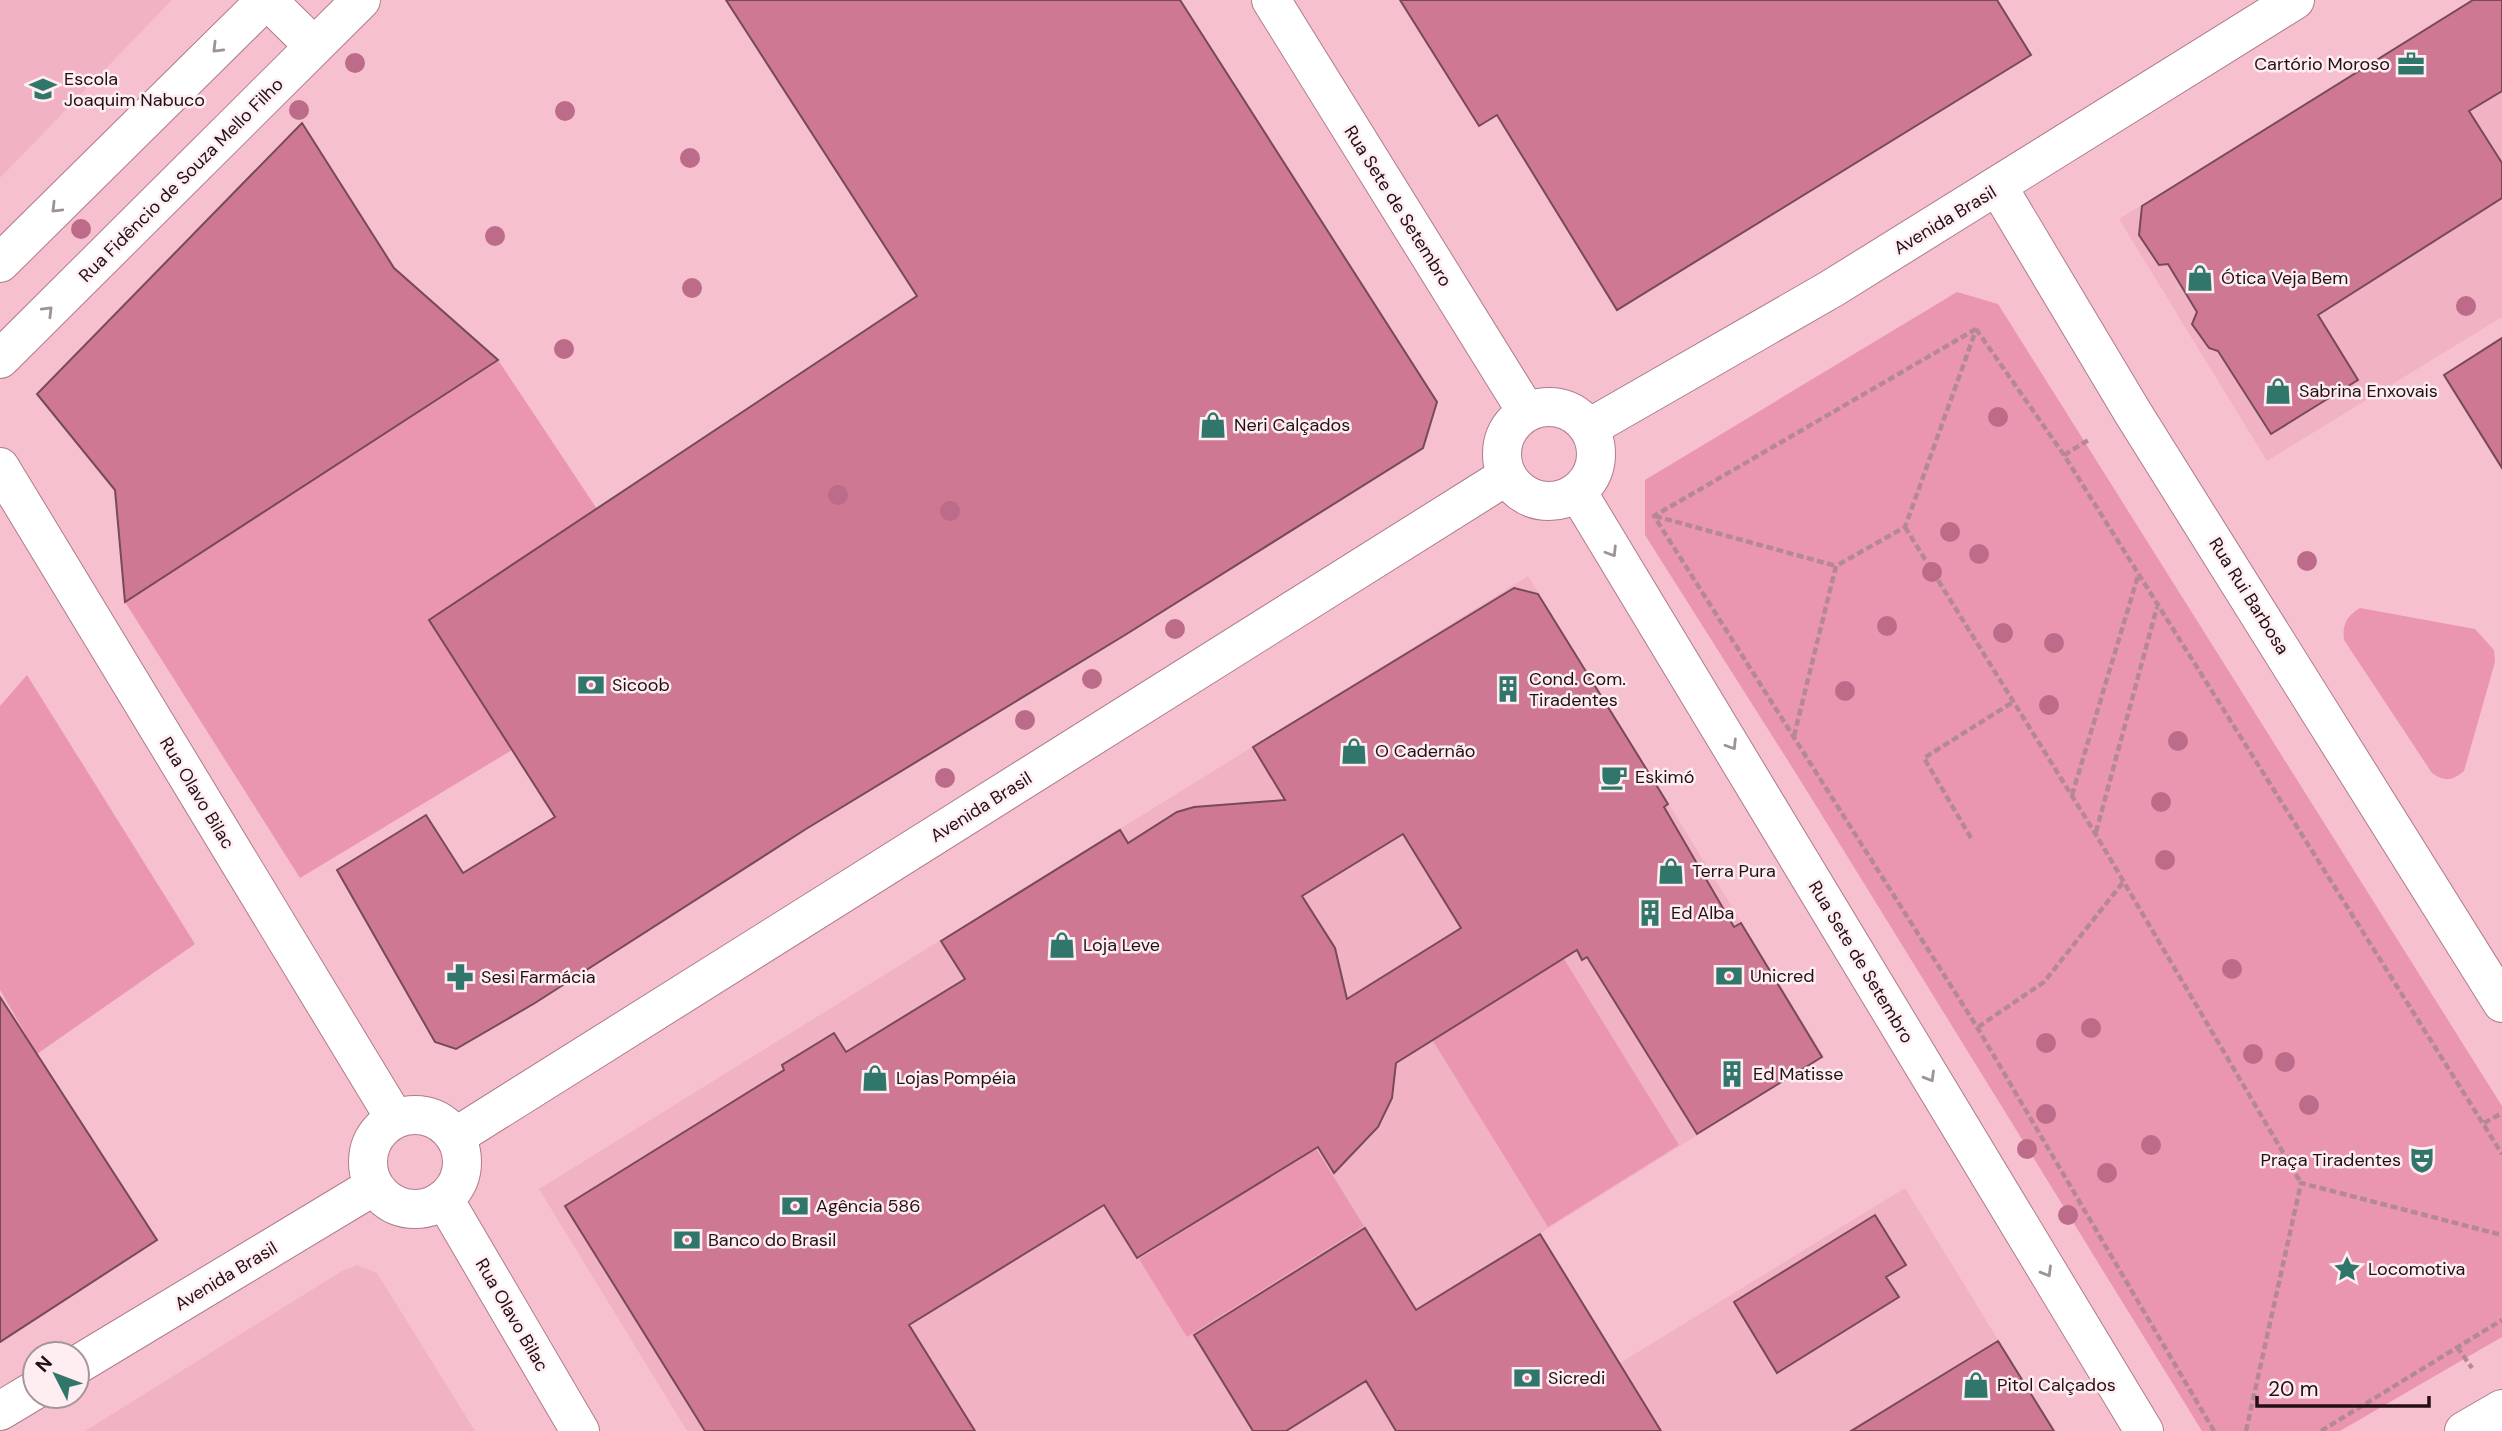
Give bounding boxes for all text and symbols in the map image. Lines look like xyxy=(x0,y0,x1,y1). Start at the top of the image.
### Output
one-way arrow xyxy=(213,40,226,53)
office icon: Cartório Moroso xyxy=(2396,49,2426,79)
place label: Cartório Moroso xyxy=(2254,52,2390,76)
place label: Escola Joaquim Nabuco xyxy=(64,67,205,112)
street label: Rua Fidêncio de Souza Mello Filho xyxy=(74,73,288,287)
school or university icon: Escola Joaquim Nabuco xyxy=(28,74,58,104)
street label: Rua Sete de Setembro xyxy=(1339,121,1457,291)
street label: Avenida Brasil xyxy=(1889,180,2001,260)
one-way arrow xyxy=(51,200,64,213)
shop icon: Ótica Veja Bem xyxy=(2185,263,2215,293)
place label: Ótica Veja Bem xyxy=(2221,266,2348,290)
one-way arrow xyxy=(40,307,53,320)
shop icon: Sabrina Enxovais xyxy=(2263,376,2293,406)
place label: Sabrina Enxovais xyxy=(2299,379,2438,403)
shop icon: Neri Calçados xyxy=(1198,410,1228,440)
place label: Neri Calçados xyxy=(1234,413,1350,437)
street label: Rua Rui Barbosa xyxy=(2203,533,2295,659)
one-way arrow xyxy=(1604,544,1617,557)
place label: Cond. Com. Tiradentes xyxy=(1529,667,1626,712)
bank icon: Sicoob xyxy=(576,670,606,700)
place label: Sicoob xyxy=(612,673,670,697)
building icon: Cond. Com. Tiradentes xyxy=(1493,674,1523,704)
street label: Rua Olavo Bilac xyxy=(154,732,240,854)
shop icon: O Cadernão xyxy=(1339,736,1369,766)
one-way arrow xyxy=(1723,738,1736,751)
place label: O Cadernão xyxy=(1375,739,1475,763)
cafe icon: Eskimó xyxy=(1599,762,1629,792)
place label: Eskimó xyxy=(1635,765,1694,789)
street label: Avenida Brasil xyxy=(926,766,1036,848)
shop icon: Terra Pura xyxy=(1656,856,1686,886)
place label: Terra Pura xyxy=(1692,859,1776,883)
street label: Rua Sete de Setembro xyxy=(1803,876,1919,1048)
building icon: Ed Alba xyxy=(1635,898,1665,928)
place label: Ed Alba xyxy=(1671,901,1734,925)
shop icon: Loja Leve xyxy=(1047,930,1077,960)
place label: Loja Leve xyxy=(1083,933,1160,957)
bank icon: Unicred xyxy=(1714,961,1744,991)
pharmacy icon: Sesi Farmácia xyxy=(445,962,475,992)
place label: Unicred xyxy=(1750,964,1815,988)
place label: Sesi Farmácia xyxy=(481,965,596,989)
building icon: Ed Matisse xyxy=(1717,1059,1747,1089)
place label: Ed Matisse xyxy=(1753,1062,1844,1086)
shop icon: Lojas Pompéia xyxy=(860,1063,890,1093)
place label: Lojas Pompéia xyxy=(896,1066,1016,1090)
one-way arrow xyxy=(1921,1070,1934,1083)
theatre icon: Praça Tiradentes xyxy=(2407,1145,2437,1175)
place label: Praça Tiradentes xyxy=(2260,1148,2401,1172)
bank icon: Agência 586 xyxy=(780,1191,810,1221)
place label: Agência 586 xyxy=(816,1194,921,1218)
bank icon: Banco do Brasil xyxy=(672,1225,702,1255)
place label: Banco do Brasil xyxy=(708,1228,836,1252)
street label: Avenida Brasil xyxy=(170,1236,282,1316)
street label: Rua Olavo Bilac xyxy=(470,1254,554,1376)
place icon: Locomotiva xyxy=(2332,1254,2362,1284)
place label: Locomotiva xyxy=(2368,1257,2465,1281)
one-way arrow xyxy=(2039,1265,2052,1278)
north arrow xyxy=(21,1340,91,1410)
text: N xyxy=(30,1350,58,1377)
bank icon: Sicredi xyxy=(1512,1363,1542,1393)
scale bar xyxy=(2257,1364,2428,1408)
place label: Sicredi xyxy=(1548,1366,1605,1390)
shop icon: Pitol Calçados xyxy=(1961,1370,1991,1400)
place label: Pitol Calçados xyxy=(1997,1373,2116,1397)
text: 20 m xyxy=(2268,1375,2319,1403)

